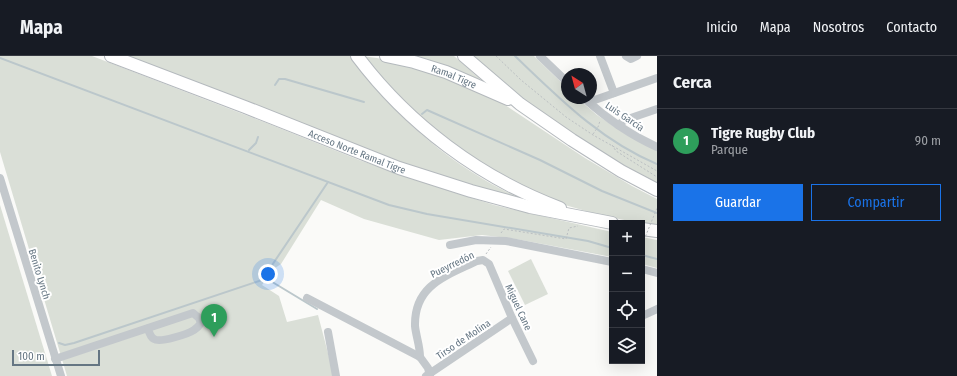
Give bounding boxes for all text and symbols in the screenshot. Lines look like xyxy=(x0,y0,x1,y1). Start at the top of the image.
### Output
text: Mapa xyxy=(20,16,63,39)
text: Inicio xyxy=(706,19,738,36)
text: Mapa xyxy=(760,19,791,36)
text: Nosotros xyxy=(813,19,864,36)
text: Contacto xyxy=(886,19,937,36)
street label: Ramal Tigre xyxy=(430,63,478,92)
north arrow xyxy=(561,68,597,104)
text: Cerca xyxy=(673,72,712,93)
street label: Luis García xyxy=(603,99,647,134)
text: Tigre Rugby Club xyxy=(711,124,815,142)
street label: Acceso Norte Ramal Tigre xyxy=(306,128,407,177)
text: 1 xyxy=(683,133,689,148)
text: 90 m xyxy=(915,133,941,148)
text: Parque xyxy=(711,142,748,157)
button: Guardar xyxy=(673,184,803,221)
button: Compartir xyxy=(811,184,941,221)
map controls xyxy=(609,220,645,364)
button: + xyxy=(609,220,645,256)
street label: Benito Lynch xyxy=(26,248,52,301)
street label: Pueyrredón xyxy=(429,249,476,281)
button: − xyxy=(609,256,645,292)
your location xyxy=(258,264,278,284)
street label: Miguel Cane xyxy=(502,282,534,332)
button: locate xyxy=(609,292,645,328)
pin: 1 xyxy=(201,304,227,337)
street label: Tirso de Molina xyxy=(434,317,493,362)
button: layers xyxy=(609,328,645,364)
scale bar xyxy=(12,348,100,367)
text: 100 m xyxy=(18,350,45,363)

